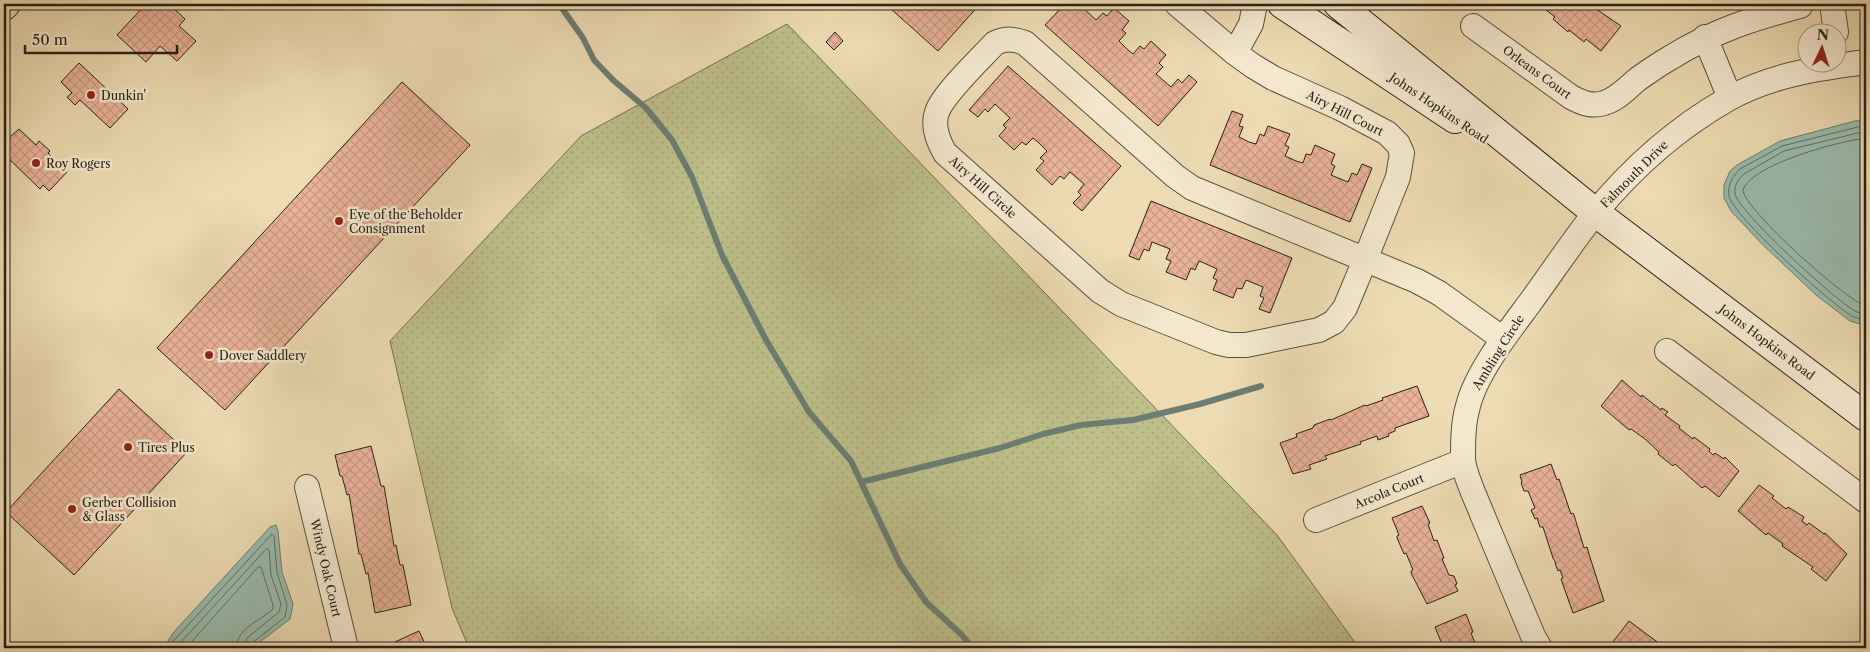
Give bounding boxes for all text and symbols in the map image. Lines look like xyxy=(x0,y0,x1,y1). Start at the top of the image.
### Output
scale bar xyxy=(25,22,178,54)
north arrow xyxy=(1798,22,1848,72)
text: N xyxy=(1816,26,1830,44)
text: 50 m xyxy=(32,30,68,49)
street label: Orleans Court xyxy=(1500,42,1575,102)
street label: Johns Hopkins Road xyxy=(1385,68,1492,147)
street label: Airy Hill Court xyxy=(1303,87,1387,139)
place label: Dunkin' xyxy=(101,88,146,103)
marker: Dunkin' xyxy=(85,89,97,101)
street label: Falmouth Drive xyxy=(1597,137,1671,211)
street label: Airy Hill Circle xyxy=(945,152,1020,221)
place label: Roy Rogers xyxy=(46,156,111,171)
marker: Roy Rogers xyxy=(30,157,42,169)
place label: Eye of the Beholder Consignment xyxy=(349,207,463,236)
marker: Eye of the Beholder Consignment xyxy=(333,215,345,227)
street label: Johns Hopkins Road xyxy=(1715,300,1818,383)
street label: Ambling Circle xyxy=(1468,311,1527,393)
place label: Dover Saddlery xyxy=(219,348,307,363)
marker: Dover Saddlery xyxy=(203,349,215,361)
place label: Tires Plus xyxy=(138,440,195,455)
marker: Tires Plus xyxy=(122,441,134,453)
street label: Arcola Court xyxy=(1351,470,1427,512)
place label: Gerber Collision & Glass xyxy=(82,495,177,524)
marker: Gerber Collision & Glass xyxy=(66,503,78,515)
street label: Windy Oak Court xyxy=(307,516,345,619)

